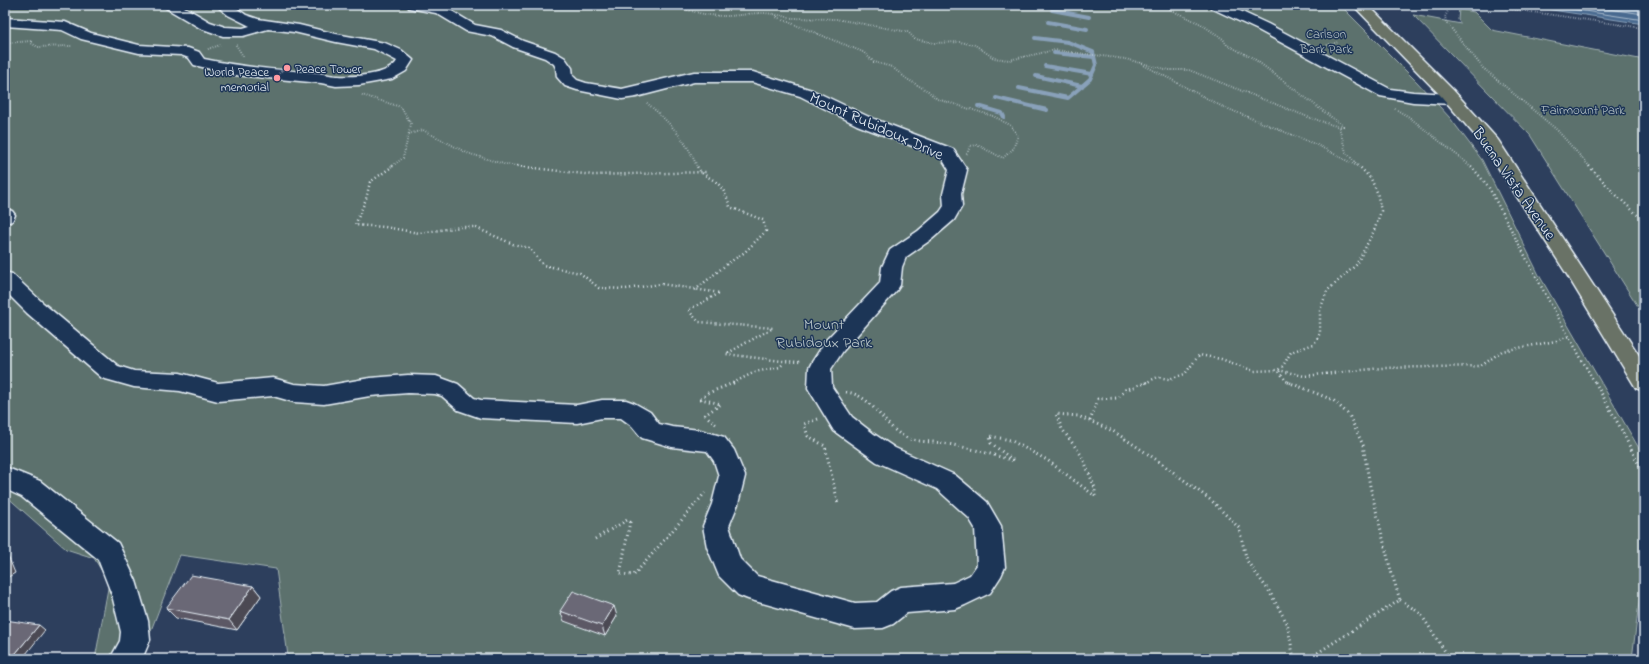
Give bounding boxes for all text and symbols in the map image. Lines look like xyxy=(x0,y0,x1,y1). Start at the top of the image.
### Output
park label: Carlson Bark Park xyxy=(1299,25,1352,59)
place label: Peace Tower xyxy=(295,60,362,79)
place label: World Peace memorial xyxy=(204,63,269,97)
marker: Peace Tower xyxy=(282,63,292,73)
marker: World Peace memorial xyxy=(272,73,282,83)
street label: Mount Rubidoux Drive xyxy=(805,86,948,168)
park label: Fairmount Park xyxy=(1540,101,1625,120)
street label: Buena Vista Avenue xyxy=(1465,122,1562,246)
park label: Mount Rubidoux Park xyxy=(776,313,873,355)

